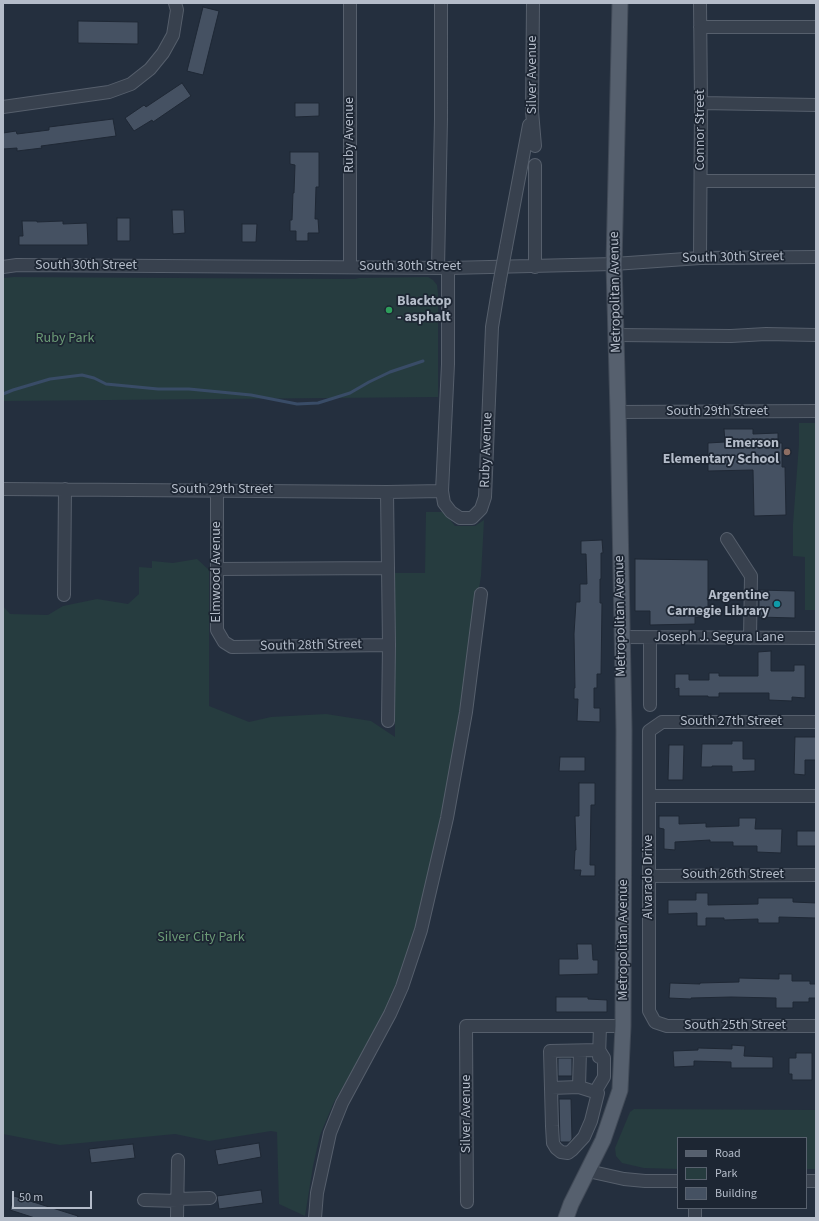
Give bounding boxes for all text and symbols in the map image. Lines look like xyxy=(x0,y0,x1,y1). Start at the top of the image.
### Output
street label: Silver Avenue xyxy=(525,36,541,114)
street label: Connor Street xyxy=(693,89,709,171)
street label: Ruby Avenue xyxy=(342,97,358,173)
street label: Metropolitan Avenue xyxy=(607,231,625,353)
street label: South 30th Street xyxy=(682,249,784,267)
street label: South 30th Street xyxy=(35,258,137,274)
street label: South 30th Street xyxy=(359,259,461,275)
place label: Blacktop - asphalt xyxy=(397,294,451,326)
marker: Blacktop - asphalt xyxy=(384,305,394,315)
park label: Ruby Park xyxy=(36,331,94,347)
street label: South 29th Street xyxy=(666,404,768,420)
street label: Ruby Avenue xyxy=(477,412,497,488)
place label: Emerson Elementary School xyxy=(663,436,779,468)
marker: Emerson Elementary School xyxy=(782,447,792,457)
street label: South 29th Street xyxy=(171,482,273,498)
street label: Elmwood Avenue xyxy=(209,521,225,623)
street label: Metropolitan Avenue xyxy=(612,555,630,677)
place label: Argentine Carnegie Library xyxy=(667,588,769,620)
marker: Argentine Carnegie Library xyxy=(772,599,782,609)
street label: Joseph J. Segura Lane xyxy=(654,630,784,646)
street label: South 28th Street xyxy=(260,637,362,655)
street label: South 27th Street xyxy=(680,714,782,730)
street label: Alvarado Drive xyxy=(641,835,657,919)
street label: South 26th Street xyxy=(682,867,784,883)
street label: Metropolitan Avenue xyxy=(616,879,632,1001)
park label: Silver City Park xyxy=(157,930,245,946)
street label: South 25th Street xyxy=(684,1018,786,1034)
street label: Silver Avenue xyxy=(459,1075,475,1153)
legend xyxy=(677,1137,807,1209)
text: Road xyxy=(715,1145,741,1162)
text: Park xyxy=(715,1165,737,1182)
scale bar xyxy=(14,1183,94,1209)
text: Building xyxy=(715,1185,757,1202)
text: 50 m xyxy=(19,1189,43,1206)

